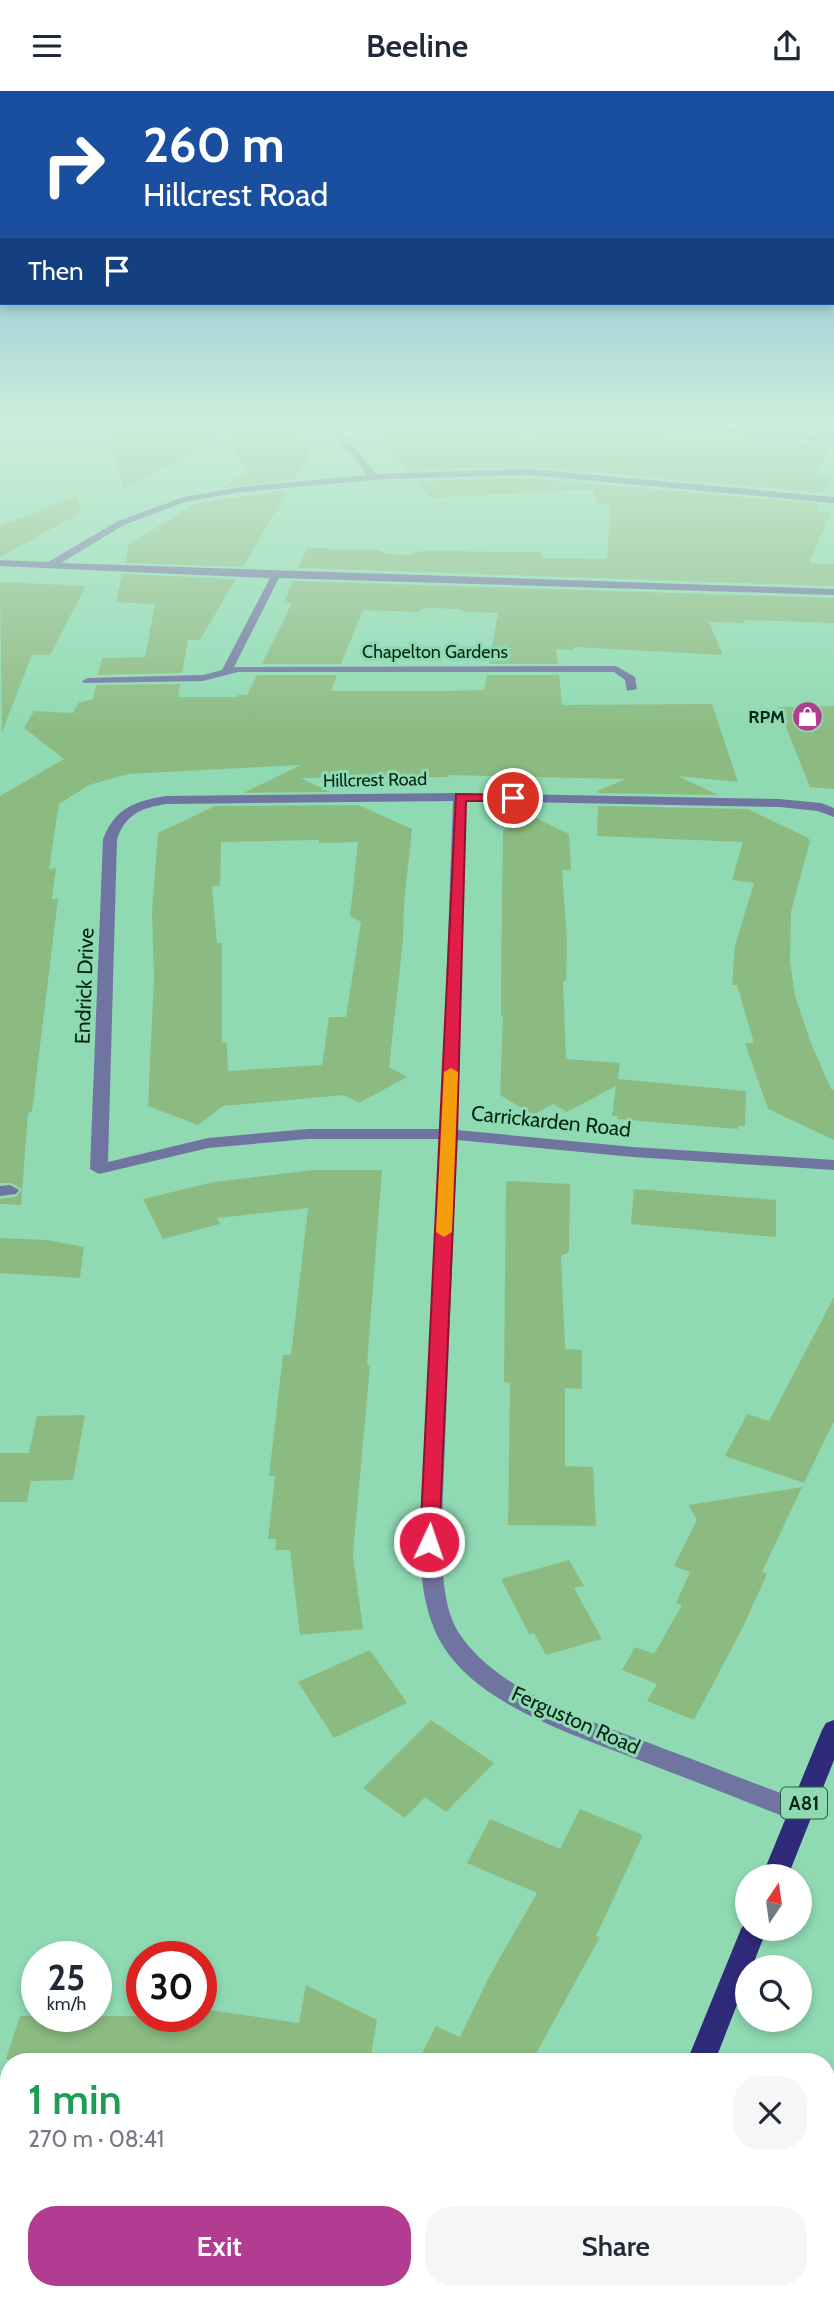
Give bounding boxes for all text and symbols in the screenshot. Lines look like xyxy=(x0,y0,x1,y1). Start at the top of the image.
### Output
text: Beeline xyxy=(366,26,468,65)
icon: menu xyxy=(28,27,66,65)
icon: share xyxy=(768,27,806,65)
text: 260 m xyxy=(143,115,285,174)
icon: right xyxy=(28,119,119,210)
text: Hillcrest Road xyxy=(143,175,328,214)
icon: arrive xyxy=(98,252,136,290)
text: Then xyxy=(28,255,84,287)
street label: Chapelton Gardens xyxy=(362,641,508,663)
shop icon: RPM xyxy=(791,700,825,734)
place label: RPM xyxy=(748,706,785,728)
street label: Hillcrest Road xyxy=(323,768,427,792)
pin xyxy=(483,768,543,828)
icon: arrive xyxy=(494,779,532,817)
street label: Endrick Drive xyxy=(69,927,99,1045)
street label: Carrickarden Road xyxy=(470,1100,632,1142)
position arrow xyxy=(392,1505,466,1579)
street label: Ferguston Road xyxy=(508,1681,644,1759)
road number: A81 xyxy=(781,1787,827,1819)
north arrow xyxy=(735,1864,812,1941)
map controls xyxy=(735,1864,812,2032)
speed limit sign: 30 xyxy=(126,1941,217,2032)
button: search xyxy=(735,1955,812,2032)
text: 25 xyxy=(48,1956,85,1999)
text: km/h xyxy=(47,1993,86,2015)
text: 1 min xyxy=(28,2073,122,2125)
button: close xyxy=(733,2076,807,2150)
text: 270 m · 08:41 xyxy=(28,2125,164,2153)
button: Exit xyxy=(28,2206,411,2286)
button: Share xyxy=(425,2206,807,2286)

